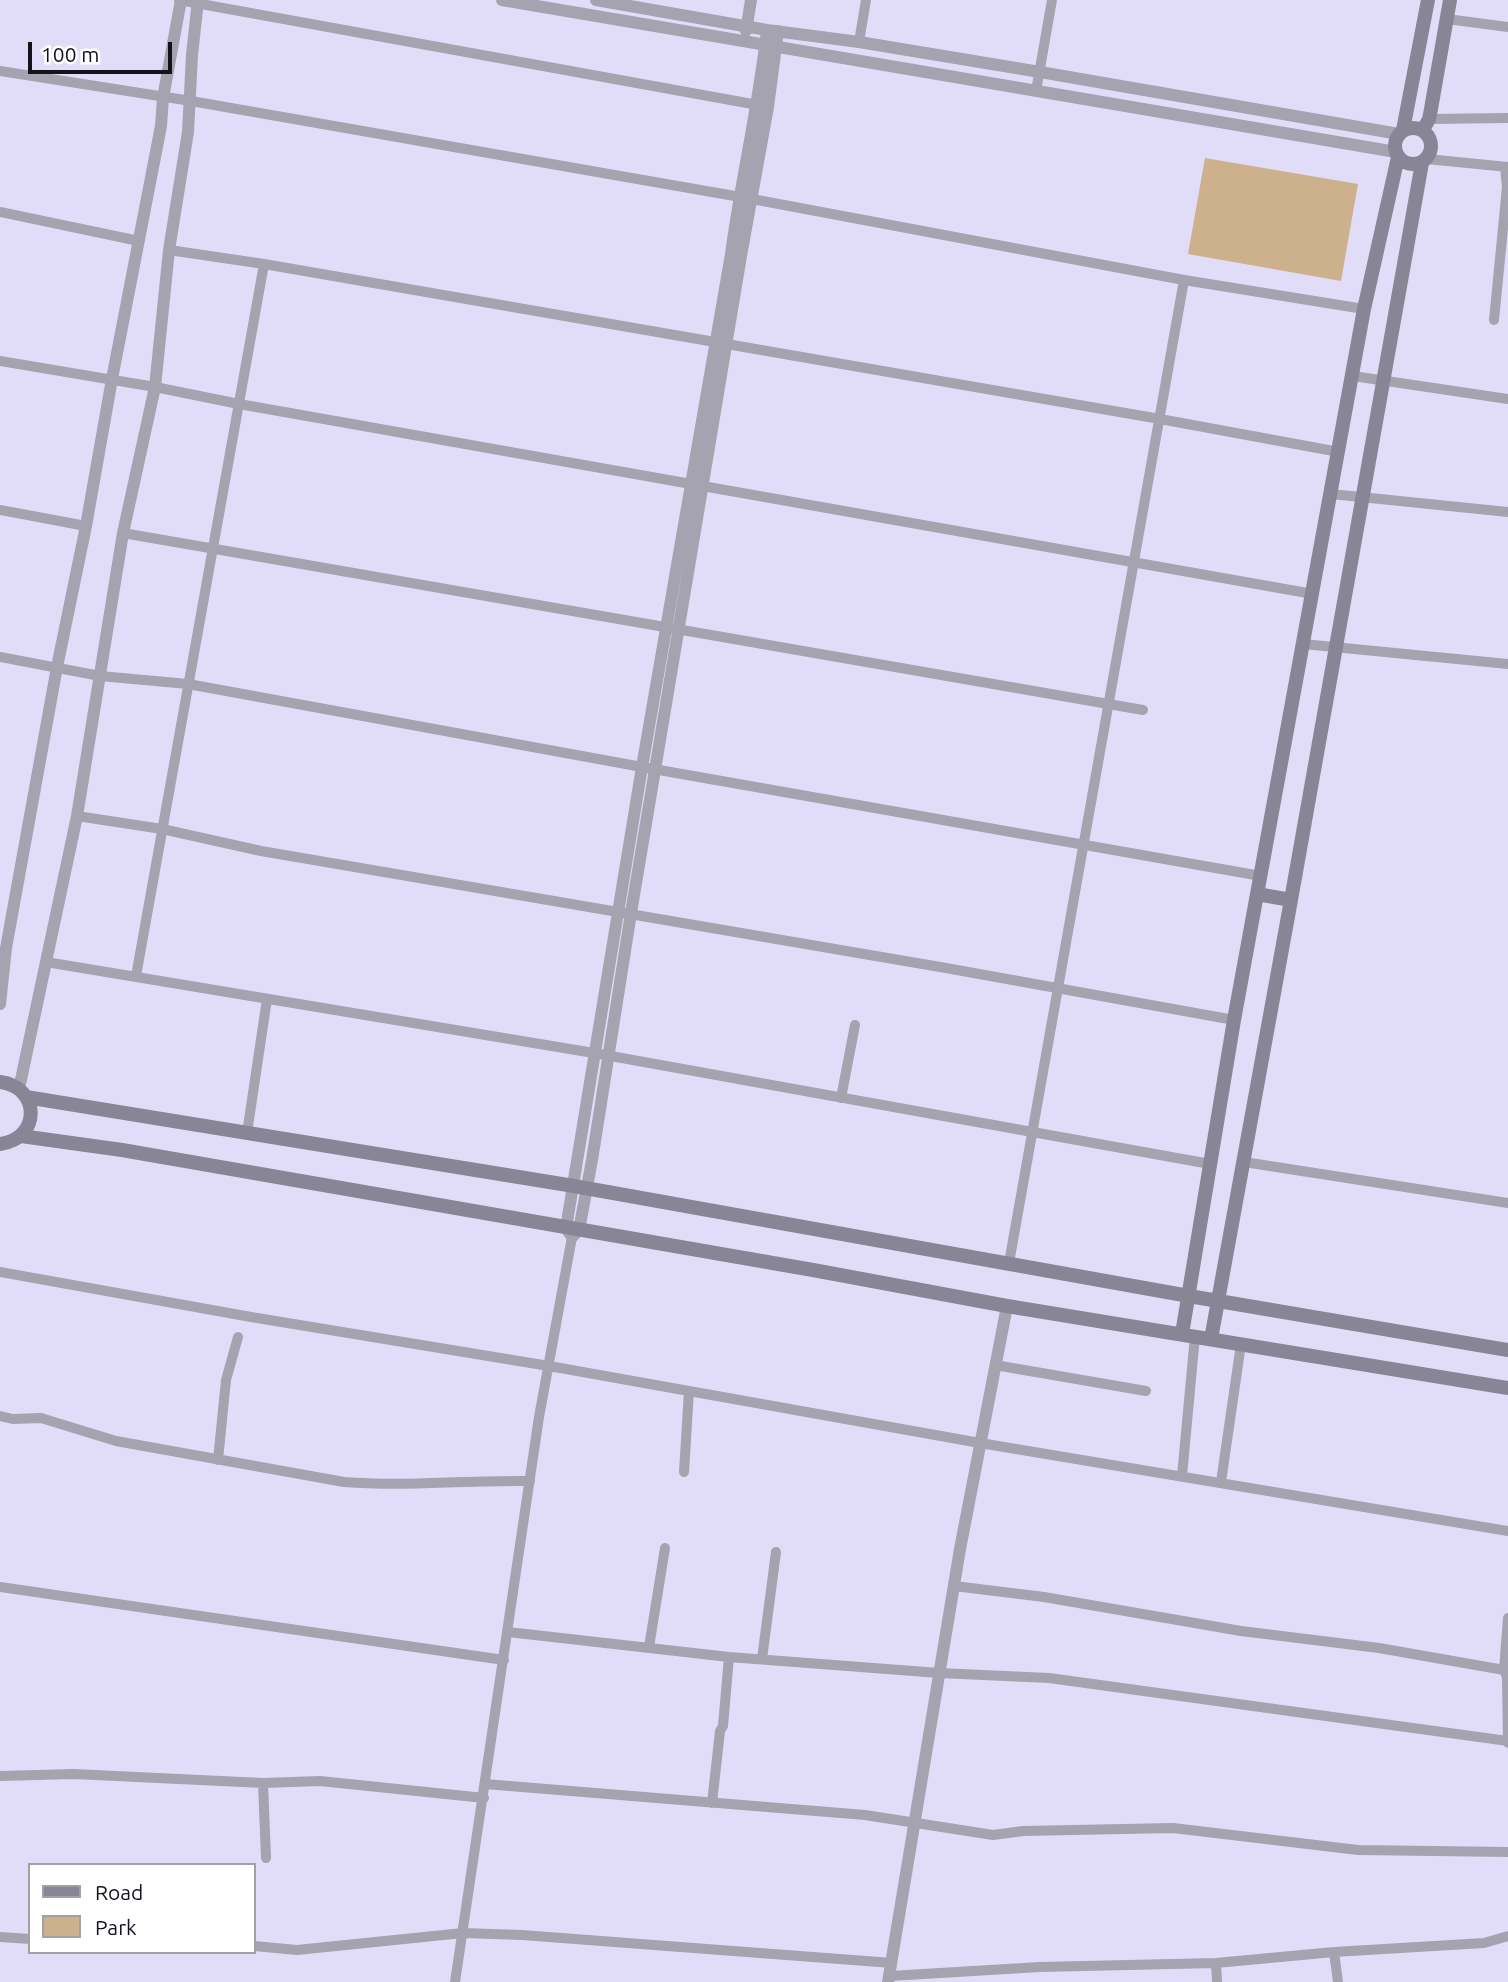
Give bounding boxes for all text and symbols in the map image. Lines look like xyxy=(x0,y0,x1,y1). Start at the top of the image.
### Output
scale bar xyxy=(32,28,175,72)
text: 100 m xyxy=(41,42,99,66)
legend xyxy=(28,1863,256,1954)
text: Road xyxy=(95,1880,143,1904)
text: Park xyxy=(95,1915,137,1939)

